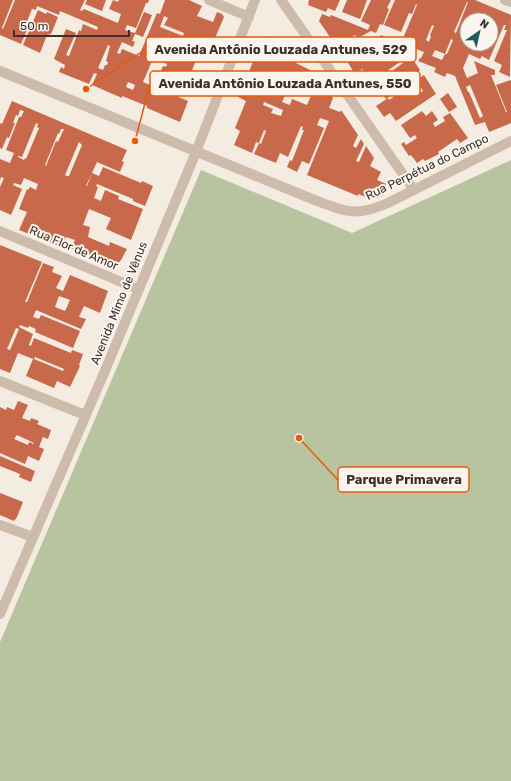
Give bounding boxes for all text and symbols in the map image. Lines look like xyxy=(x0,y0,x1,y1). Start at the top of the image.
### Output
scale bar xyxy=(14,12,129,38)
north arrow xyxy=(459,12,499,52)
text: N xyxy=(477,17,491,32)
text: 50 m xyxy=(20,19,48,33)
callout: Avenida Antônio Louzada Antunes, 529 xyxy=(146,37,416,62)
text: Avenida Antônio Louzada Antunes, 529 xyxy=(155,42,407,57)
callout: Avenida Antônio Louzada Antunes, 550 xyxy=(150,71,420,96)
text: Avenida Antônio Louzada Antunes, 550 xyxy=(158,76,412,91)
street label: Rua Perpétua do Campo xyxy=(363,131,491,203)
street label: Rua Flor de Amor xyxy=(27,223,121,273)
street label: Avenida Mimo de Vênus xyxy=(88,239,150,367)
callout: Parque Primavera xyxy=(338,467,469,492)
text: Parque Primavera xyxy=(346,472,462,487)

